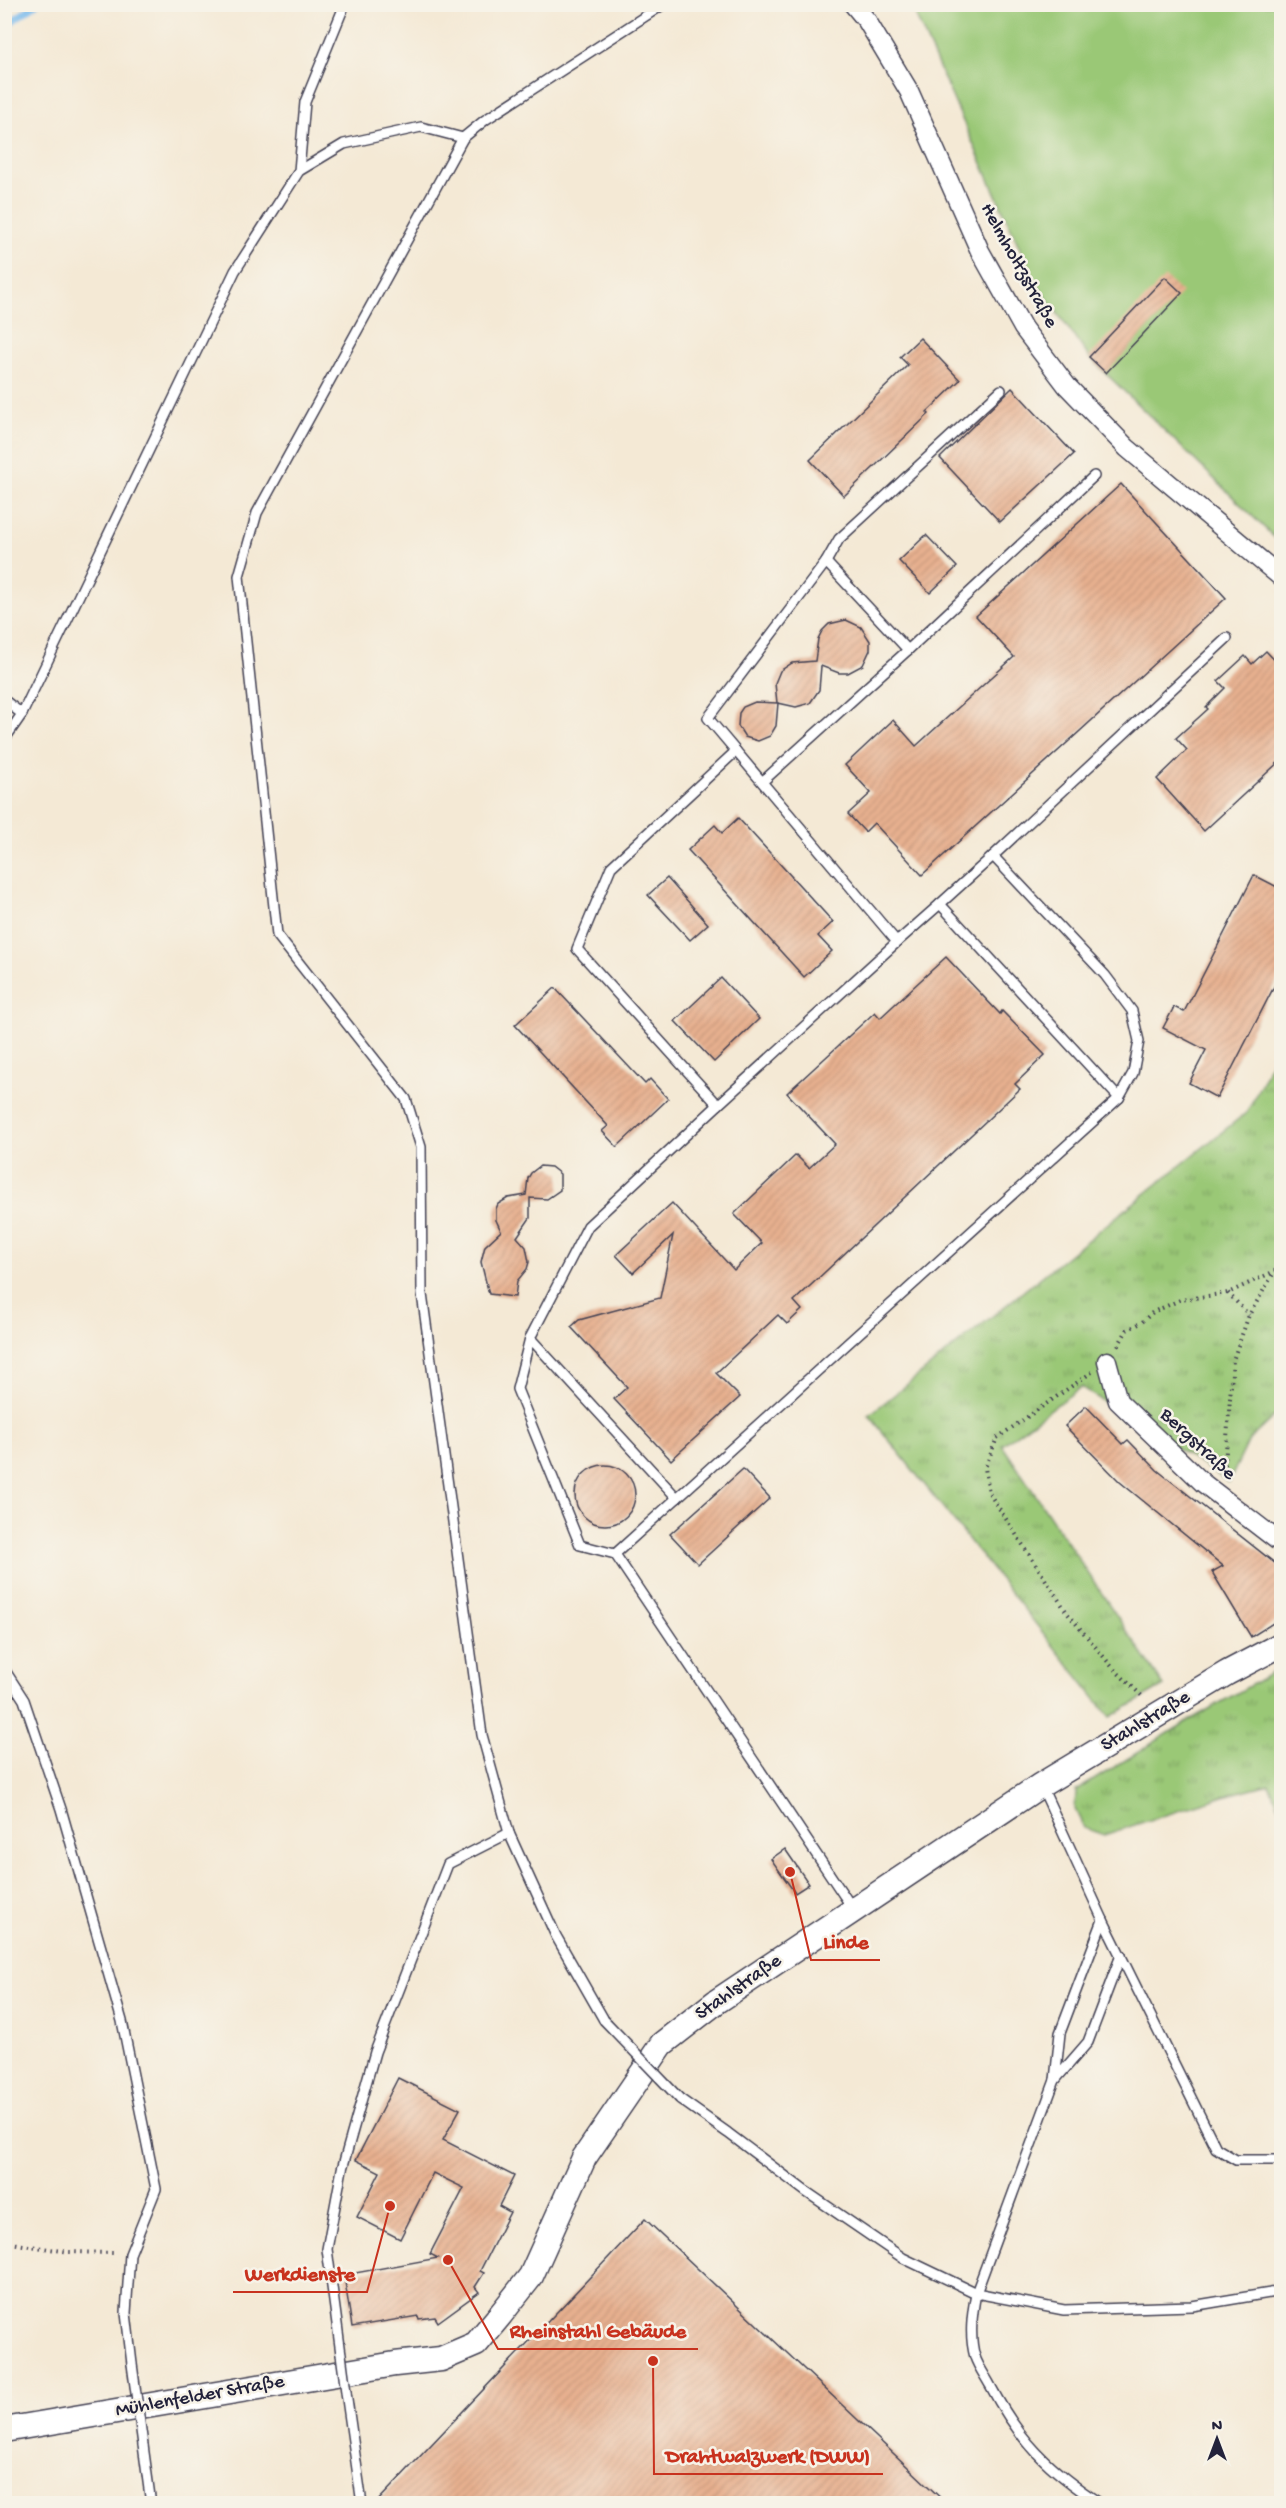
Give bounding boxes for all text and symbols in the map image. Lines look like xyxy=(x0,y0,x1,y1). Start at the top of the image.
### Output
street label: Helmholtzstraße xyxy=(974,200,1062,333)
street label: Bergstraße xyxy=(1154,1403,1240,1486)
street label: Stahlstraße xyxy=(1097,1686,1195,1758)
callout: Linde xyxy=(811,1921,880,1960)
text: Linde xyxy=(823,1932,870,1957)
street label: Stahlstraße xyxy=(691,1950,787,2026)
callout: Werkdienste xyxy=(233,2253,367,2292)
text: Werkdienste xyxy=(244,2264,356,2289)
callout: Rheinstahl Gebäude xyxy=(498,2310,698,2349)
text: Rheinstahl Gebäude xyxy=(509,2321,687,2346)
street label: Mühlenfelder Straße xyxy=(114,2371,287,2423)
north arrow xyxy=(1187,2409,1247,2469)
text: N xyxy=(1212,2418,1223,2437)
callout: Drahtwalzwerk (DWW) xyxy=(654,2435,883,2474)
text: Drahtwalzwerk (DWW) xyxy=(664,2446,870,2471)

